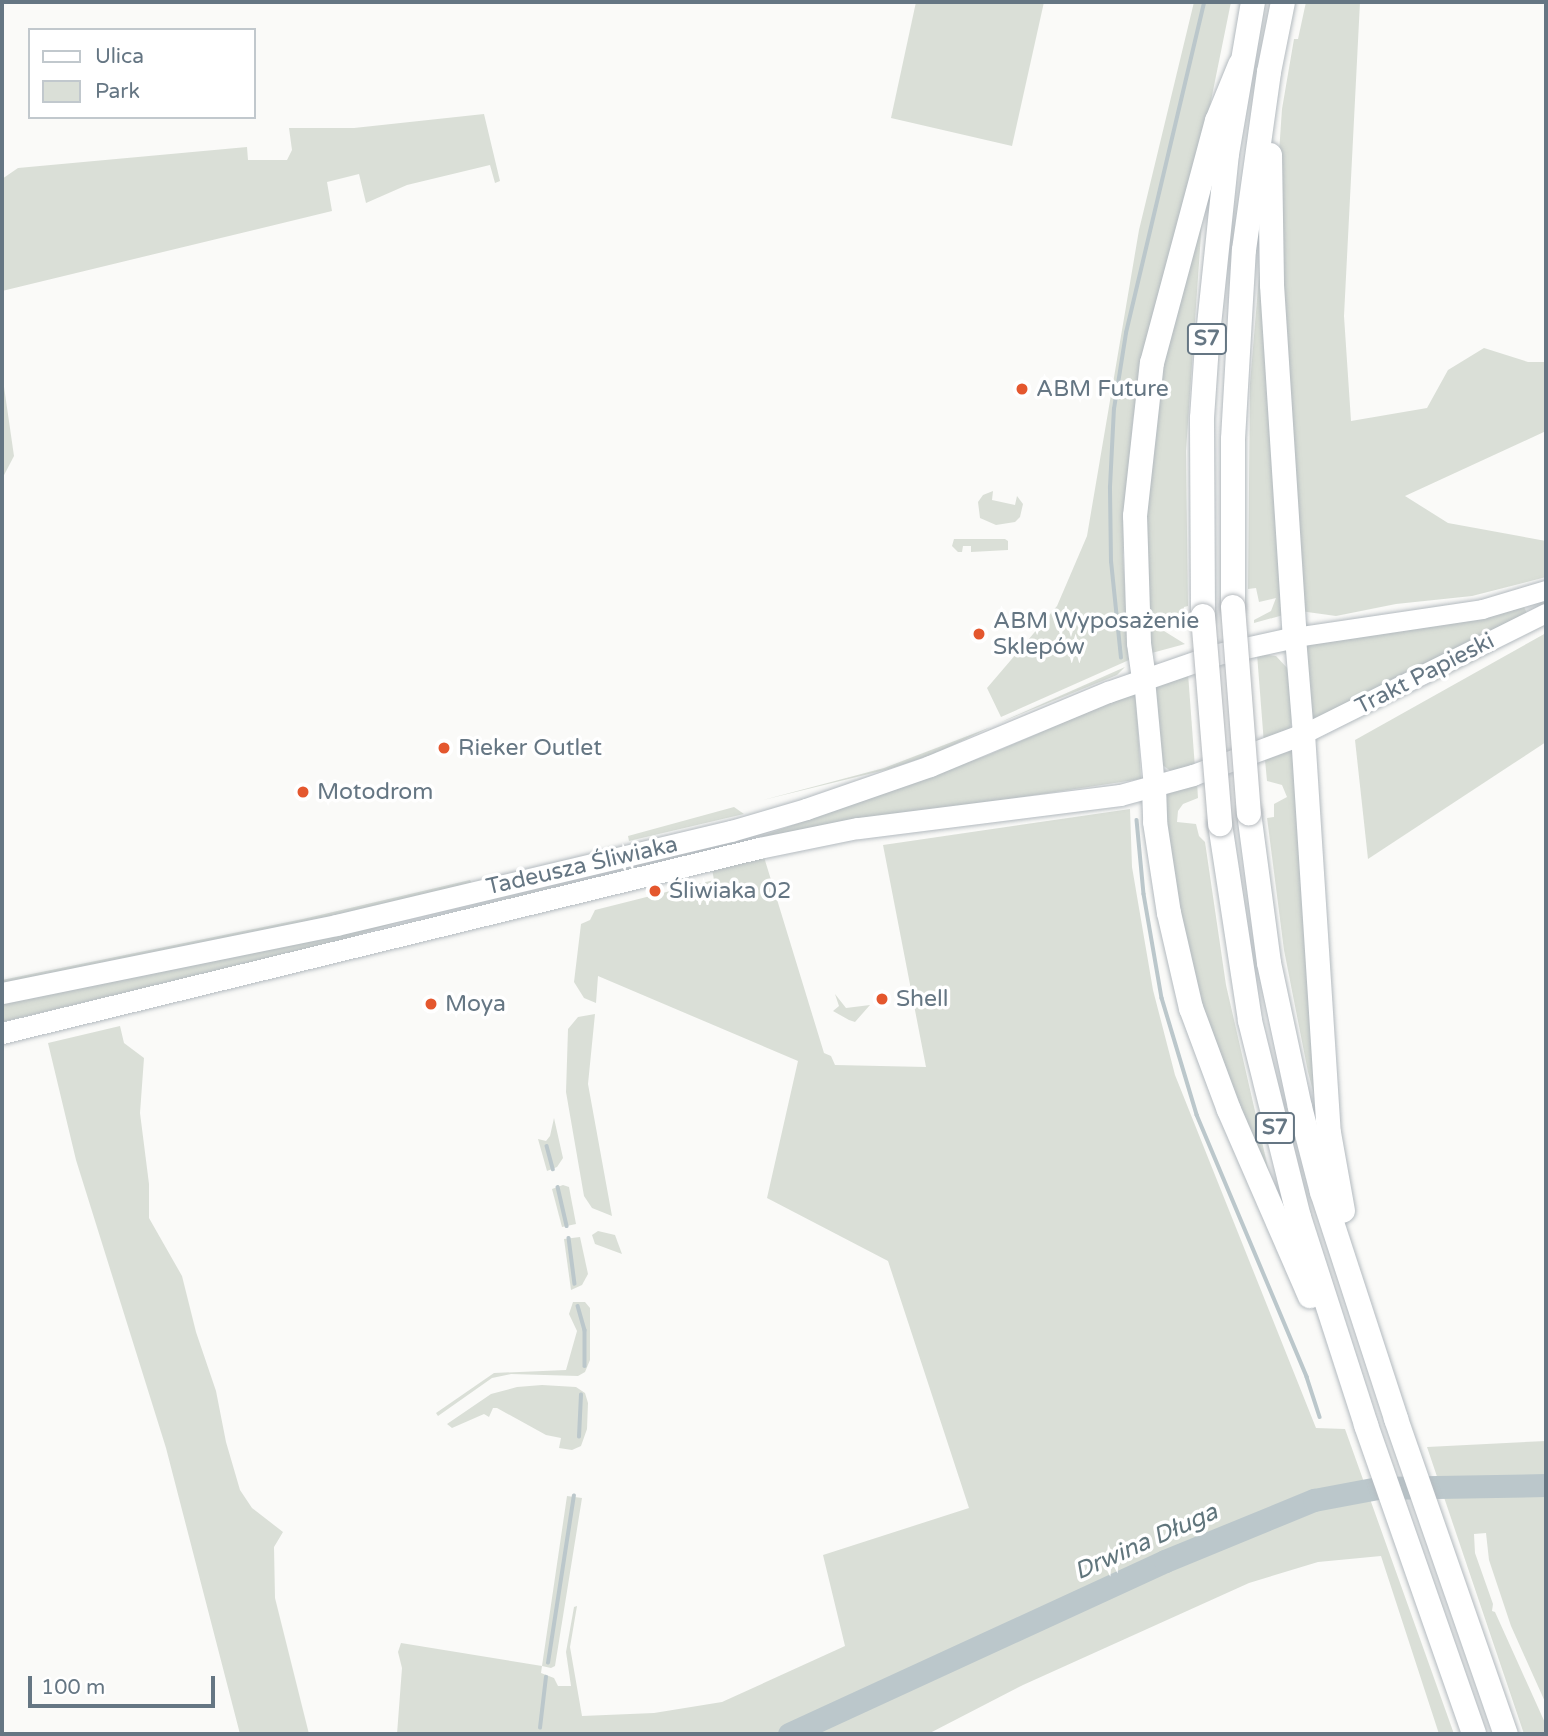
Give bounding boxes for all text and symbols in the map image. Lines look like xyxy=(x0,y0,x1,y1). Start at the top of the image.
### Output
legend xyxy=(28,28,256,119)
text: Ulica xyxy=(95,44,144,69)
text: Park xyxy=(95,79,140,104)
road number: S7 xyxy=(1186,322,1228,356)
place label: ABM Future xyxy=(1036,375,1169,403)
marker: ABM Future xyxy=(1014,381,1030,397)
place label: ABM Wyposażenie Sklepów xyxy=(993,607,1199,661)
marker: ABM Wyposażenie Sklepów xyxy=(971,626,987,642)
street label: Trakt Papieski xyxy=(1351,627,1499,721)
place label: Rieker Outlet xyxy=(458,734,602,762)
marker: Rieker Outlet xyxy=(436,740,452,756)
place label: Motodrom xyxy=(317,778,433,806)
marker: Motodrom xyxy=(295,784,311,800)
street label: Tadeusza Śliwiaka xyxy=(484,831,680,901)
place label: Śliwiaka 02 xyxy=(669,877,791,905)
marker: Śliwiaka 02 xyxy=(647,883,663,899)
place label: Shell xyxy=(896,985,948,1013)
place label: Moya xyxy=(445,990,506,1018)
marker: Shell xyxy=(874,991,890,1007)
marker: Moya xyxy=(423,996,439,1012)
road number: S7 xyxy=(1254,1110,1296,1146)
water label: Drwina Długa xyxy=(1070,1498,1222,1586)
scale bar xyxy=(32,1662,219,1706)
text: 100 m xyxy=(41,1675,105,1700)

